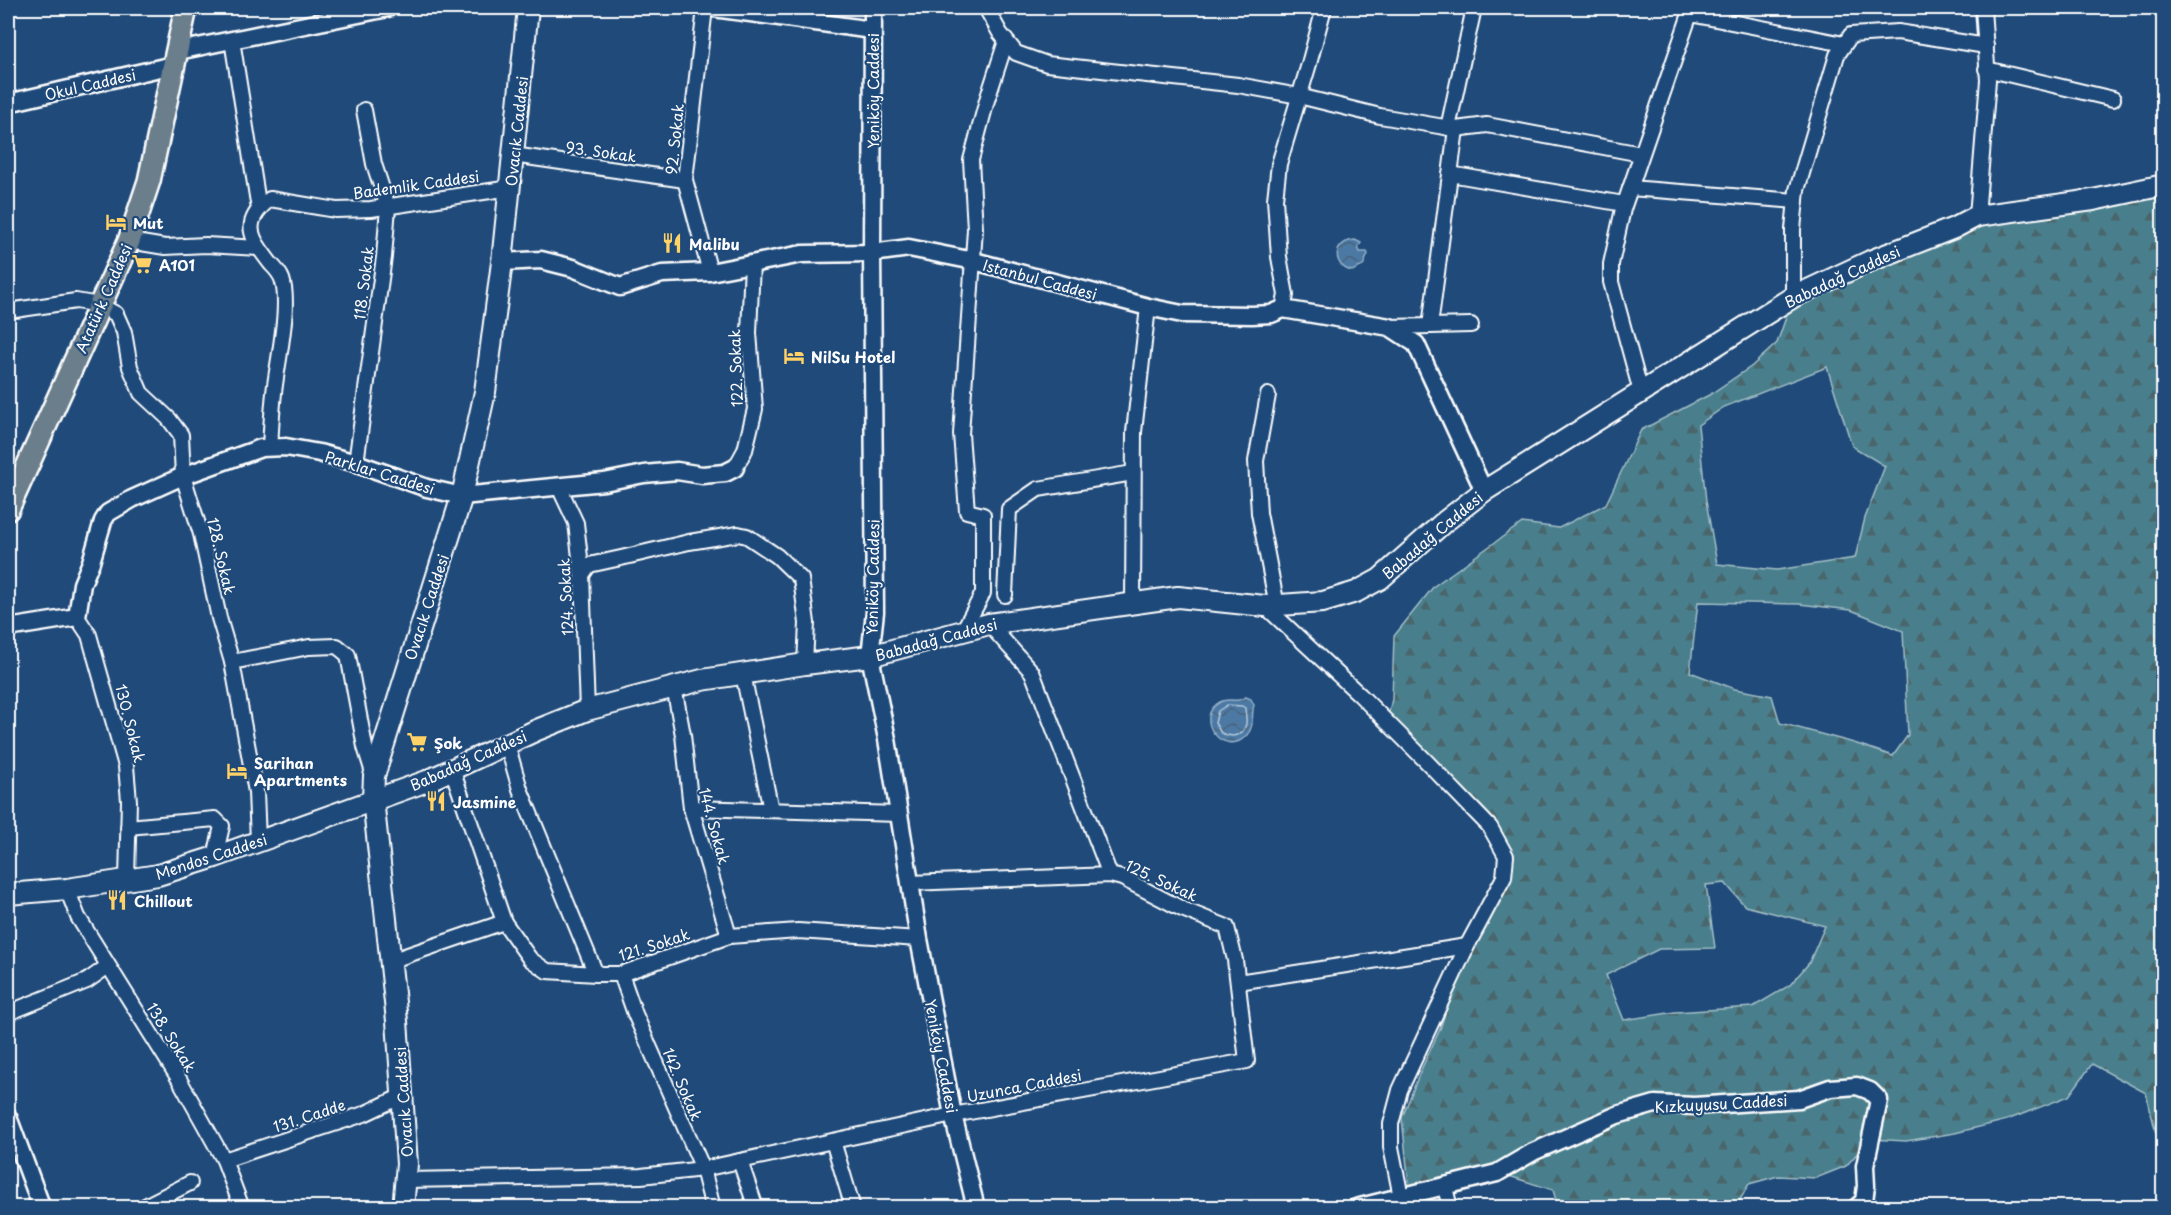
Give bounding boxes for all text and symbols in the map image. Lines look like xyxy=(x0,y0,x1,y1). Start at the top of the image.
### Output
street label: Yeniköy Caddesi xyxy=(861,33,884,149)
street label: Okul Caddesi xyxy=(42,62,138,106)
street label: Ovacık Caddesi xyxy=(499,75,533,187)
street label: 92. Sokak xyxy=(659,102,689,176)
street label: 93. Sokak xyxy=(564,135,638,167)
street label: Bademlik Caddesi xyxy=(351,164,481,204)
hotel icon: Mut xyxy=(104,210,128,234)
place label: Mut xyxy=(133,211,164,234)
restaurant icon: Malibu xyxy=(660,231,684,255)
place label: Malibu xyxy=(689,232,740,255)
street label: Babadağ Caddesi xyxy=(1780,239,1904,313)
street label: Atatürk Caddesi xyxy=(69,240,137,356)
street label: 118. Sokak xyxy=(347,244,379,321)
supermarket icon: A101 xyxy=(130,252,154,276)
place label: A101 xyxy=(159,253,195,276)
street label: Istanbul Caddesi xyxy=(980,253,1100,305)
street label: 122. Sokak xyxy=(722,328,748,407)
hotel icon: NilSu Hotel xyxy=(782,344,806,368)
place label: NilSu Hotel xyxy=(811,345,895,368)
street label: Parklar Caddesi xyxy=(322,444,438,500)
street label: Babadağ Caddesi xyxy=(1377,486,1487,584)
street label: 128. Sokak xyxy=(202,515,242,597)
street label: Yeniköy Caddesi xyxy=(859,519,885,635)
street label: Ovacık Caddesi xyxy=(398,551,454,663)
street label: 124. Sokak xyxy=(551,557,579,636)
street label: Babadağ Caddesi xyxy=(872,612,1000,666)
street label: 130. Sokak xyxy=(110,681,152,765)
street label: Babadağ Caddesi xyxy=(406,724,530,796)
supermarket icon: Şok xyxy=(405,730,429,754)
place label: Şok xyxy=(434,731,463,754)
place label: Sarihan Apartments xyxy=(254,751,347,791)
hotel icon: Sarihan Apartments xyxy=(225,759,249,783)
street label: 144. Sokak xyxy=(694,785,736,867)
restaurant icon: Jasmine xyxy=(424,789,448,813)
place label: Jasmine xyxy=(453,790,517,813)
street label: Mendos Caddesi xyxy=(152,827,270,885)
street label: 125. Sokak xyxy=(1122,853,1202,907)
restaurant icon: Chillout xyxy=(105,888,129,912)
place label: Chillout xyxy=(134,889,193,912)
street label: 121. Sokak xyxy=(615,922,693,966)
street label: Yeniköy Caddesi xyxy=(920,997,964,1115)
street label: 138. Sokak xyxy=(141,998,203,1077)
street label: 142. Sokak xyxy=(657,1044,709,1124)
street label: Ovacık Caddesi xyxy=(388,1046,418,1158)
street label: Uzunca Caddesi xyxy=(965,1063,1083,1107)
street label: Kızkuyusu Caddesi xyxy=(1654,1088,1788,1118)
street label: 131. Cadde xyxy=(270,1092,348,1137)

